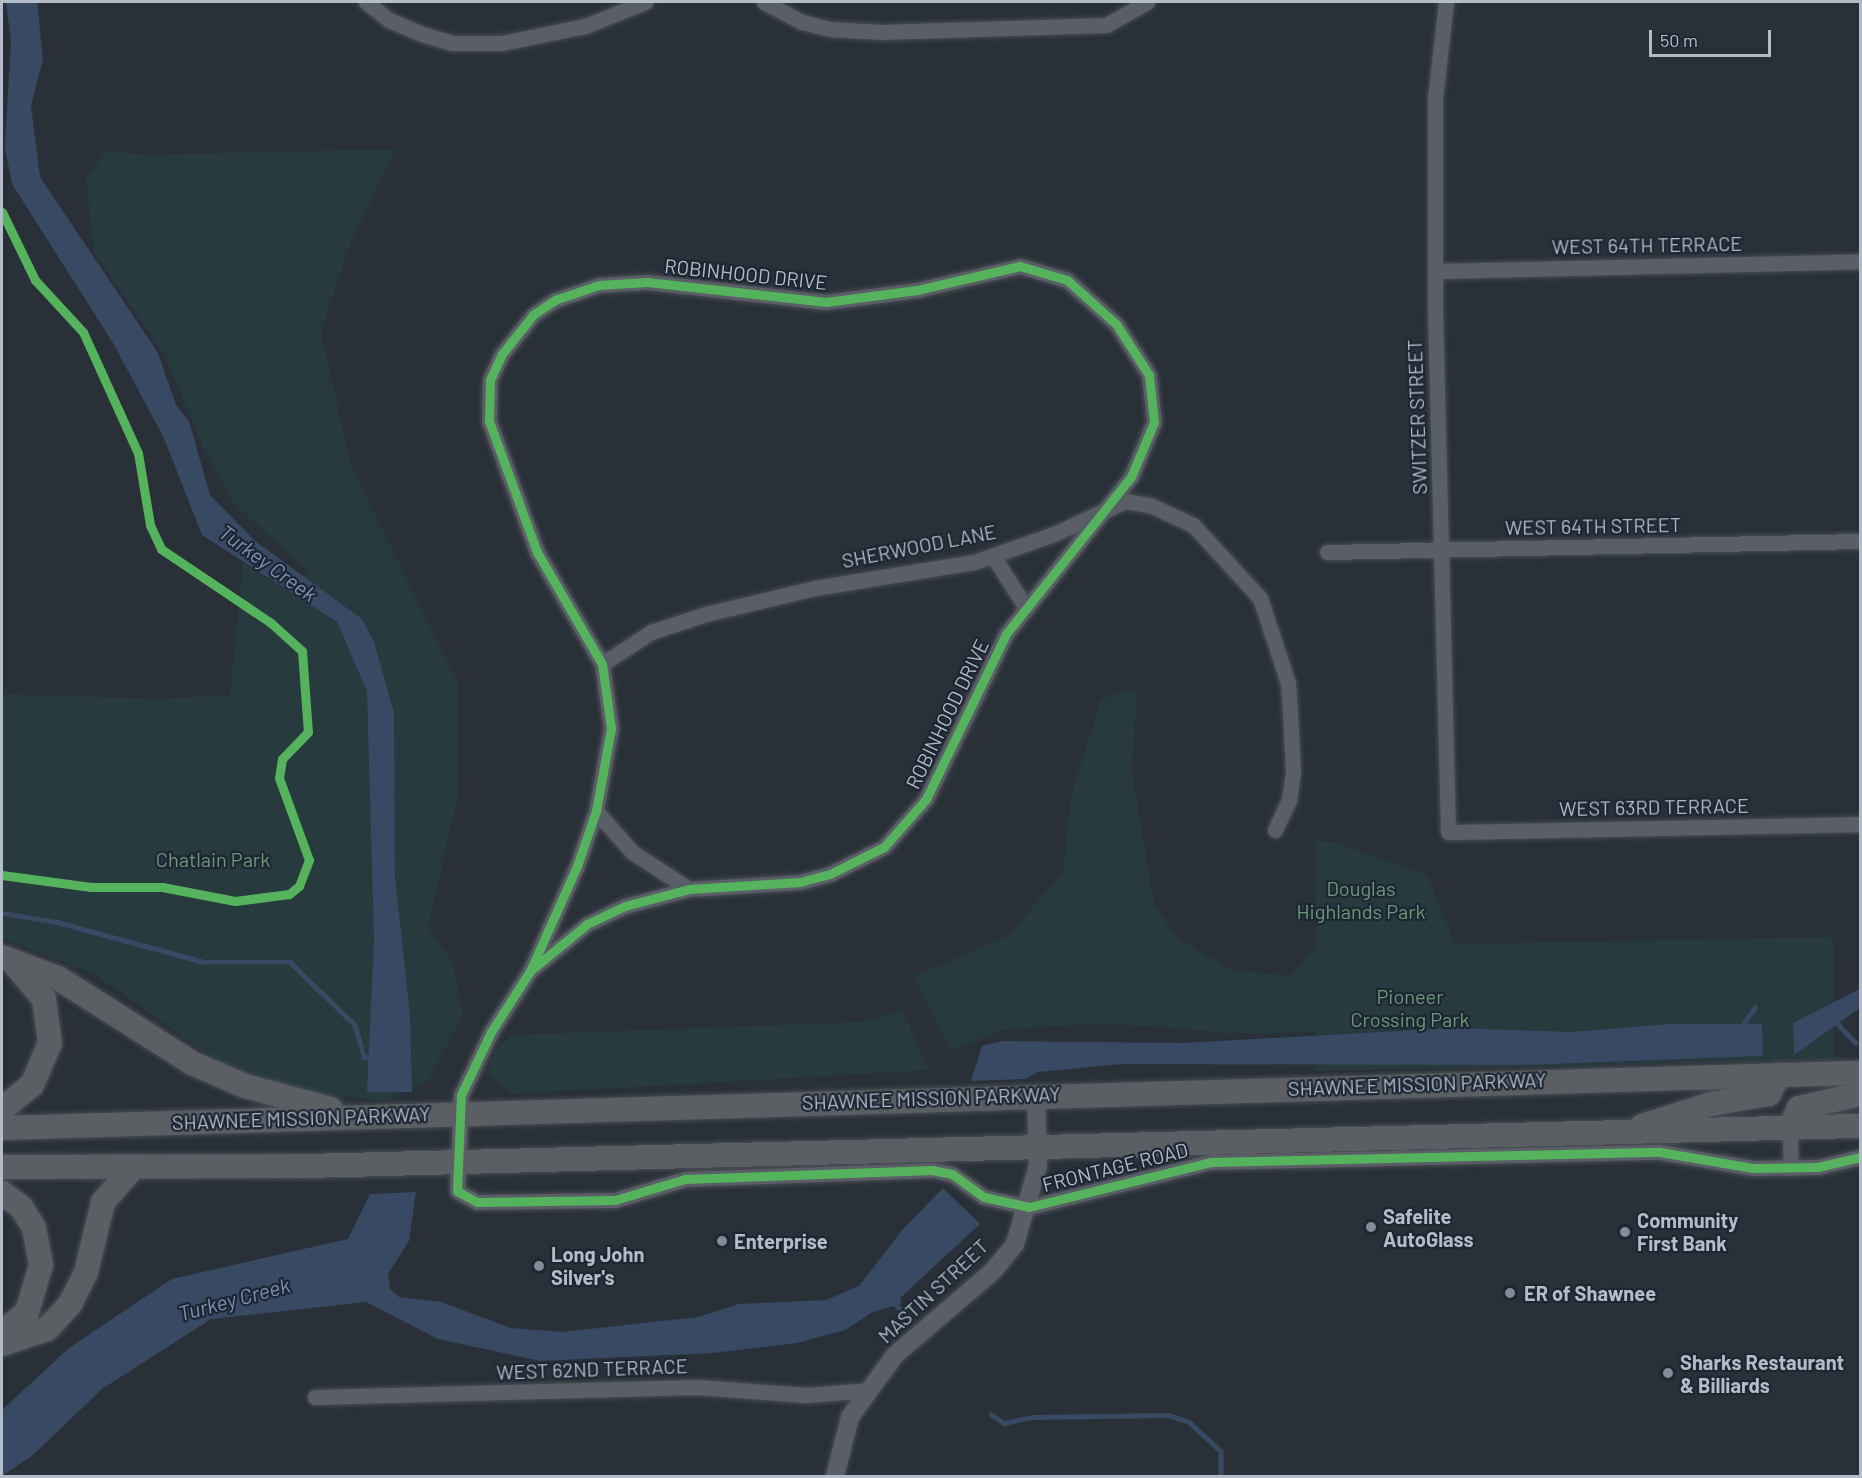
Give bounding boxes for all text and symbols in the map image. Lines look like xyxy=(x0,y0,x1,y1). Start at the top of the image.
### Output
scale bar xyxy=(1652,18,1774,56)
text: 50 m xyxy=(1660,29,1698,51)
street label: WEST 64TH TERRACE xyxy=(1551,231,1743,259)
street label: ROBINHOOD DRIVE xyxy=(663,254,829,294)
street label: SWITZER STREET xyxy=(1402,339,1432,495)
street label: WEST 64TH STREET xyxy=(1505,512,1681,540)
water label: Turkey Creek xyxy=(214,519,322,607)
street label: SHERWOOD LANE xyxy=(840,519,998,573)
street label: ROBINHOOD DRIVE xyxy=(900,635,994,793)
street label: WEST 63RD TERRACE xyxy=(1559,793,1749,821)
park label: Chatlain Park xyxy=(156,847,270,871)
park label: Douglas Highlands Park xyxy=(1297,877,1425,924)
park label: Pioneer Crossing Park xyxy=(1350,984,1470,1031)
street label: SHAWNEE MISSION PARKWAY xyxy=(1287,1067,1547,1101)
street label: SHAWNEE MISSION PARKWAY xyxy=(801,1081,1061,1115)
street label: SHAWNEE MISSION PARKWAY xyxy=(171,1101,431,1135)
street label: FRONTAGE ROAD xyxy=(1040,1137,1190,1197)
place label: Safelite AutoGlass xyxy=(1383,1204,1474,1251)
place label: Community First Bank xyxy=(1637,1208,1738,1255)
marker: Safelite AutoGlass xyxy=(1364,1220,1378,1234)
marker: Community First Bank xyxy=(1618,1225,1632,1239)
place label: Enterprise xyxy=(734,1229,828,1253)
marker: Enterprise xyxy=(715,1234,729,1248)
street label: MASTIN STREET xyxy=(873,1234,993,1348)
place label: Long John Silver's xyxy=(551,1242,644,1289)
marker: Long John Silver's xyxy=(532,1259,546,1273)
water label: Turkey Creek xyxy=(175,1272,293,1326)
place label: ER of Shawnee xyxy=(1524,1281,1656,1305)
marker: ER of Shawnee xyxy=(1501,1284,1519,1302)
place label: Sharks Restaurant & Billiards xyxy=(1680,1350,1844,1397)
street label: WEST 62ND TERRACE xyxy=(496,1354,688,1384)
marker: Sharks Restaurant & Billiards xyxy=(1661,1366,1675,1380)

